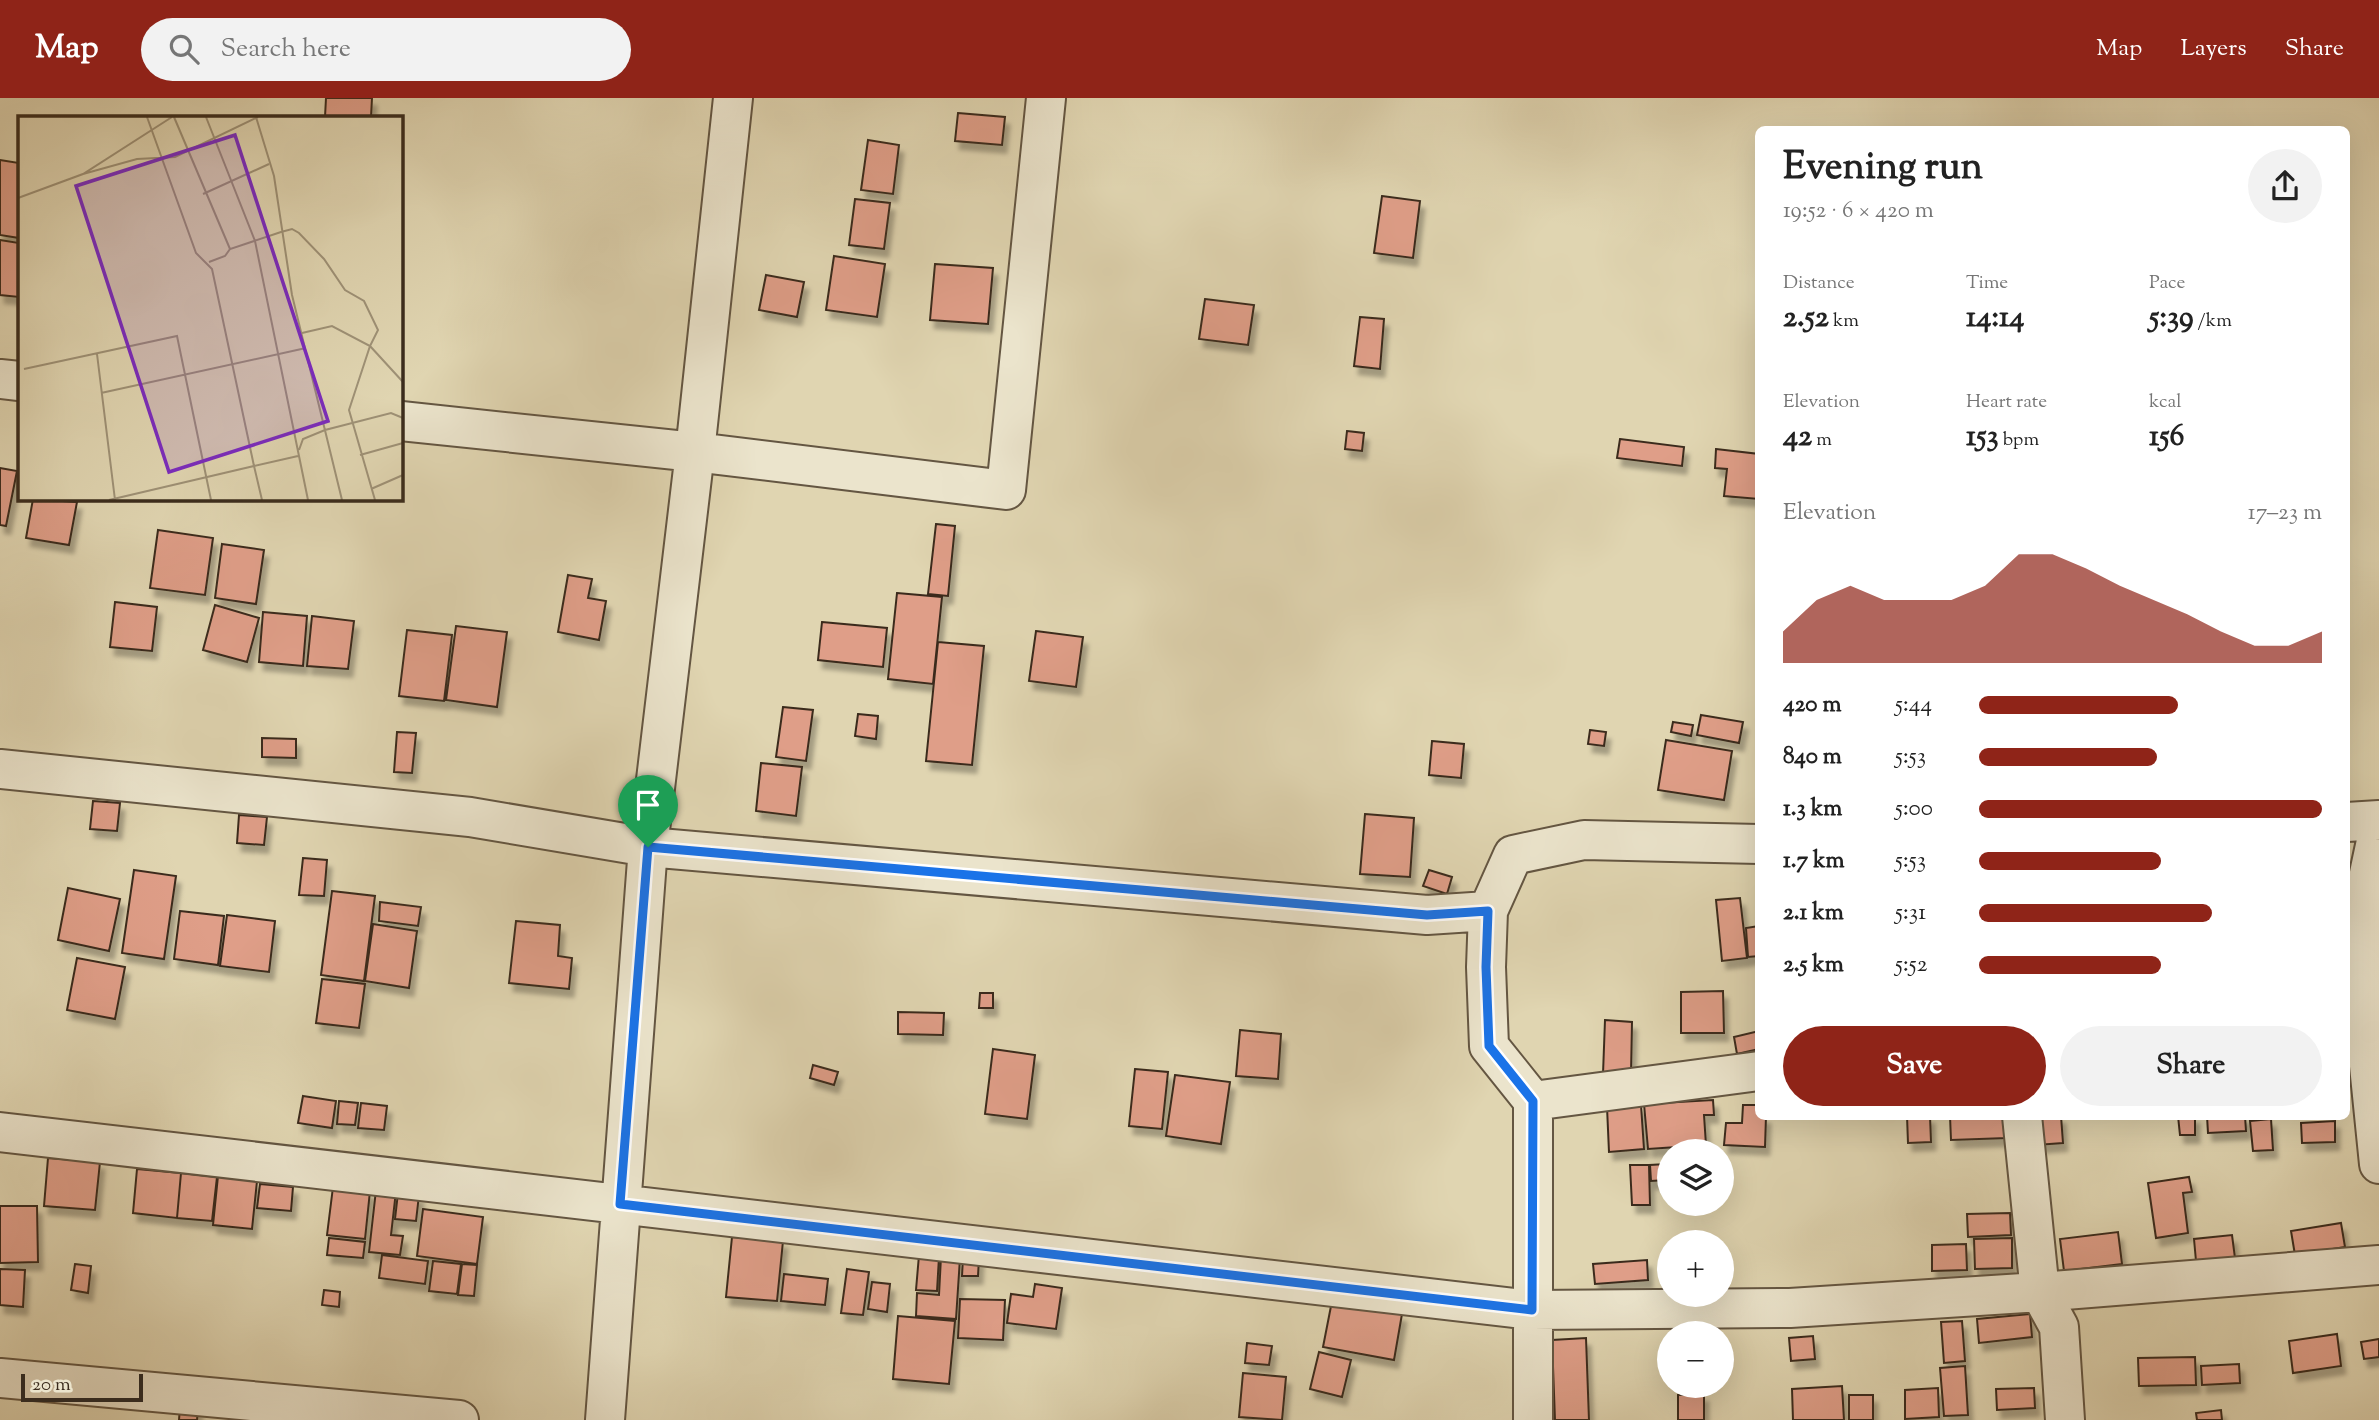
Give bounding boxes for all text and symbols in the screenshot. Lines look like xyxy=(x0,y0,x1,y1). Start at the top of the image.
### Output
search box xyxy=(141,18,631,81)
text: Map xyxy=(35,25,99,73)
icon: search xyxy=(165,30,203,68)
text: Search here xyxy=(221,31,351,68)
text: Map xyxy=(2096,32,2142,66)
text: Layers xyxy=(2180,32,2247,66)
text: Share xyxy=(2285,32,2344,66)
inset map xyxy=(18,116,402,500)
text: Evening run xyxy=(1783,142,1983,196)
button: share xyxy=(2248,149,2322,223)
text: 19:52 · 6 × 420 m xyxy=(1783,195,1934,228)
text: Distance xyxy=(1783,270,1855,297)
text: Time xyxy=(1966,270,2008,297)
text: Pace xyxy=(2149,270,2185,297)
text: 2.52 xyxy=(1783,297,1829,340)
text: 14:14 xyxy=(1966,297,2024,340)
text: 5:39 xyxy=(2149,297,2194,340)
text: km xyxy=(1829,308,1859,335)
text: /km xyxy=(2194,308,2232,335)
text: Elevation xyxy=(1783,389,1860,416)
text: Heart rate xyxy=(1966,389,2047,416)
text: kcal xyxy=(2149,389,2182,416)
text: 42 xyxy=(1783,416,1812,459)
text: 153 xyxy=(1966,416,1999,459)
text: 156 xyxy=(2149,416,2184,459)
text: m xyxy=(1812,427,1832,454)
text: bpm xyxy=(1999,427,2039,454)
text: Elevation xyxy=(1783,497,1876,530)
text: 17–23 m xyxy=(2248,497,2322,530)
text: 420 m xyxy=(1783,689,1841,722)
text: 5:44 xyxy=(1895,689,1932,722)
text: 840 m xyxy=(1783,741,1842,774)
text: 5:53 xyxy=(1895,741,1926,774)
pin xyxy=(618,775,678,847)
icon: arrive xyxy=(629,786,667,824)
text: 1.3 km xyxy=(1783,793,1842,826)
text: 5:00 xyxy=(1895,793,1933,826)
text: 1.7 km xyxy=(1783,845,1845,878)
text: 5:53 xyxy=(1895,845,1926,878)
text: 2.1 km xyxy=(1783,897,1844,930)
text: 5:31 xyxy=(1895,897,1926,930)
text: 2.5 km xyxy=(1783,949,1844,982)
text: 5:52 xyxy=(1895,949,1927,982)
button: Save xyxy=(1783,1026,2046,1106)
button: Share xyxy=(2060,1026,2322,1106)
map controls xyxy=(1657,1139,1734,1398)
button: layers xyxy=(1657,1139,1734,1216)
button: + xyxy=(1657,1230,1734,1307)
button: − xyxy=(1657,1321,1734,1398)
scale bar xyxy=(21,1371,144,1403)
text: 20 m xyxy=(32,1372,71,1399)

